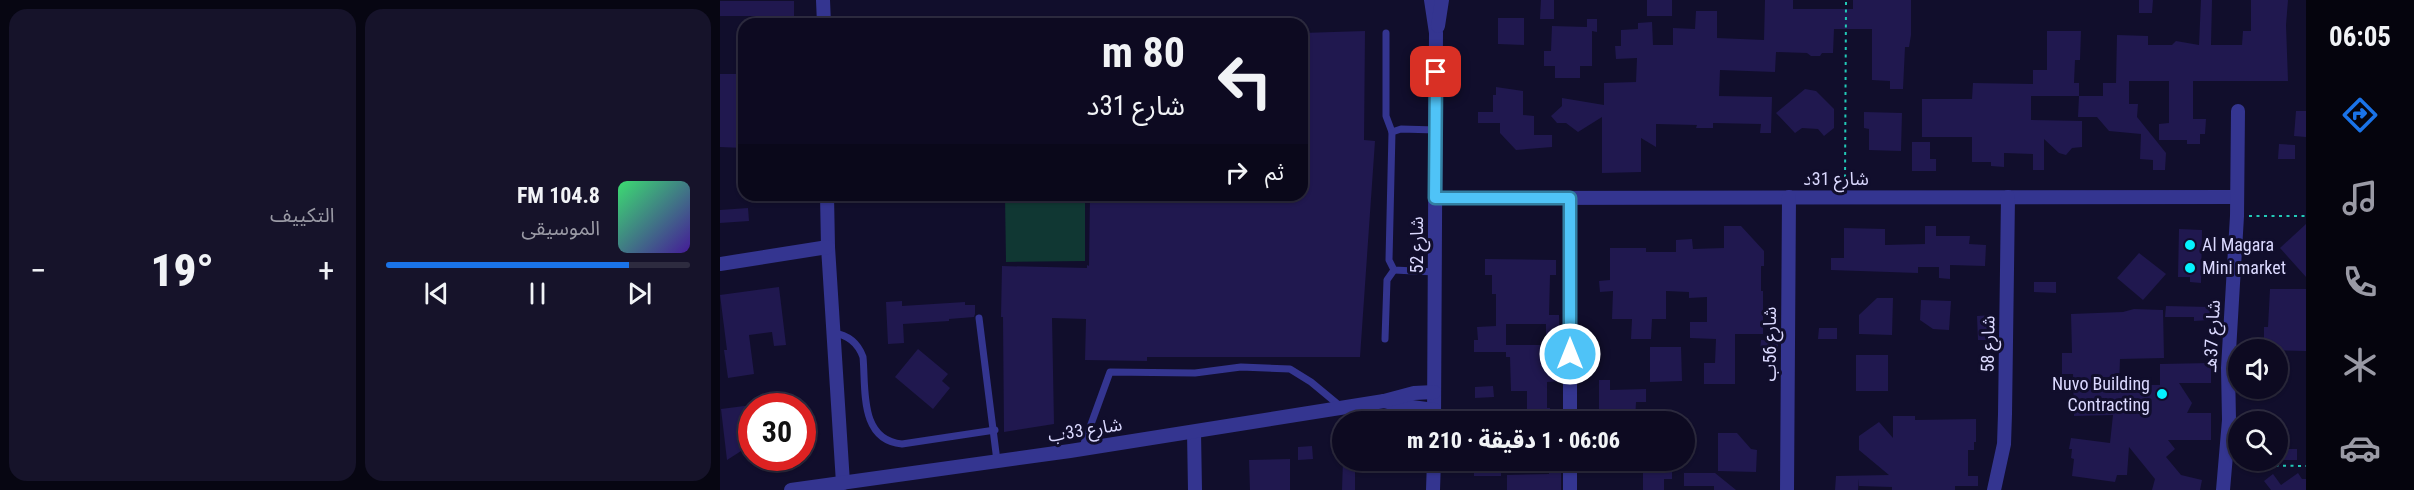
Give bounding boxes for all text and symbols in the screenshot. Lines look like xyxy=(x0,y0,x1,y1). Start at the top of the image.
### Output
text: 06:05 xyxy=(2329,21,2391,53)
text: 80 m xyxy=(1102,28,1185,77)
icon: left xyxy=(1206,42,1284,120)
pin xyxy=(1410,46,1461,97)
icon: arrive xyxy=(1419,55,1452,88)
text: شارع 31د xyxy=(1087,90,1185,122)
icon: directions xyxy=(2339,94,2381,136)
icon: right xyxy=(1220,156,1253,189)
text: ثم xyxy=(1265,160,1284,185)
street label: شارع 31د xyxy=(1803,168,1869,193)
icon: music xyxy=(2339,177,2381,219)
text: 104.8 FM xyxy=(517,183,600,208)
text: التكييف xyxy=(270,203,335,227)
text: الموسيقى xyxy=(521,216,600,240)
street label: شارع 52 xyxy=(1406,217,1431,274)
place label: Al Magara xyxy=(2202,234,2274,255)
marker: Al Magara xyxy=(2183,238,2197,252)
text: 19° xyxy=(151,244,214,297)
text: − xyxy=(30,251,47,290)
text: + xyxy=(318,251,335,290)
place label: Mini market xyxy=(2202,257,2286,278)
marker: Mini market xyxy=(2183,261,2197,275)
icon: phone xyxy=(2339,261,2381,303)
icon: previous xyxy=(420,277,453,310)
icon: pause xyxy=(521,277,554,310)
icon: next xyxy=(623,277,656,310)
street label: شارع 37هـ xyxy=(2199,299,2228,373)
street label: شارع 56ب xyxy=(1759,307,1784,381)
street label: شارع 58 xyxy=(1977,315,2002,373)
position arrow xyxy=(1538,322,1602,386)
map controls xyxy=(2228,339,2288,471)
button: sound xyxy=(2228,339,2288,399)
icon: climate xyxy=(2339,344,2381,386)
place label: Nuvo Building Contracting xyxy=(2052,373,2150,415)
marker: Nuvo Building Contracting xyxy=(2155,387,2169,401)
speed limit sign: 30 xyxy=(738,393,816,471)
button: search xyxy=(2228,411,2288,471)
street label: شارع 33ب xyxy=(1046,413,1124,450)
icon: car xyxy=(2339,427,2381,469)
text: 06:06 · 1 دقيقة · 210 m xyxy=(1407,428,1620,453)

